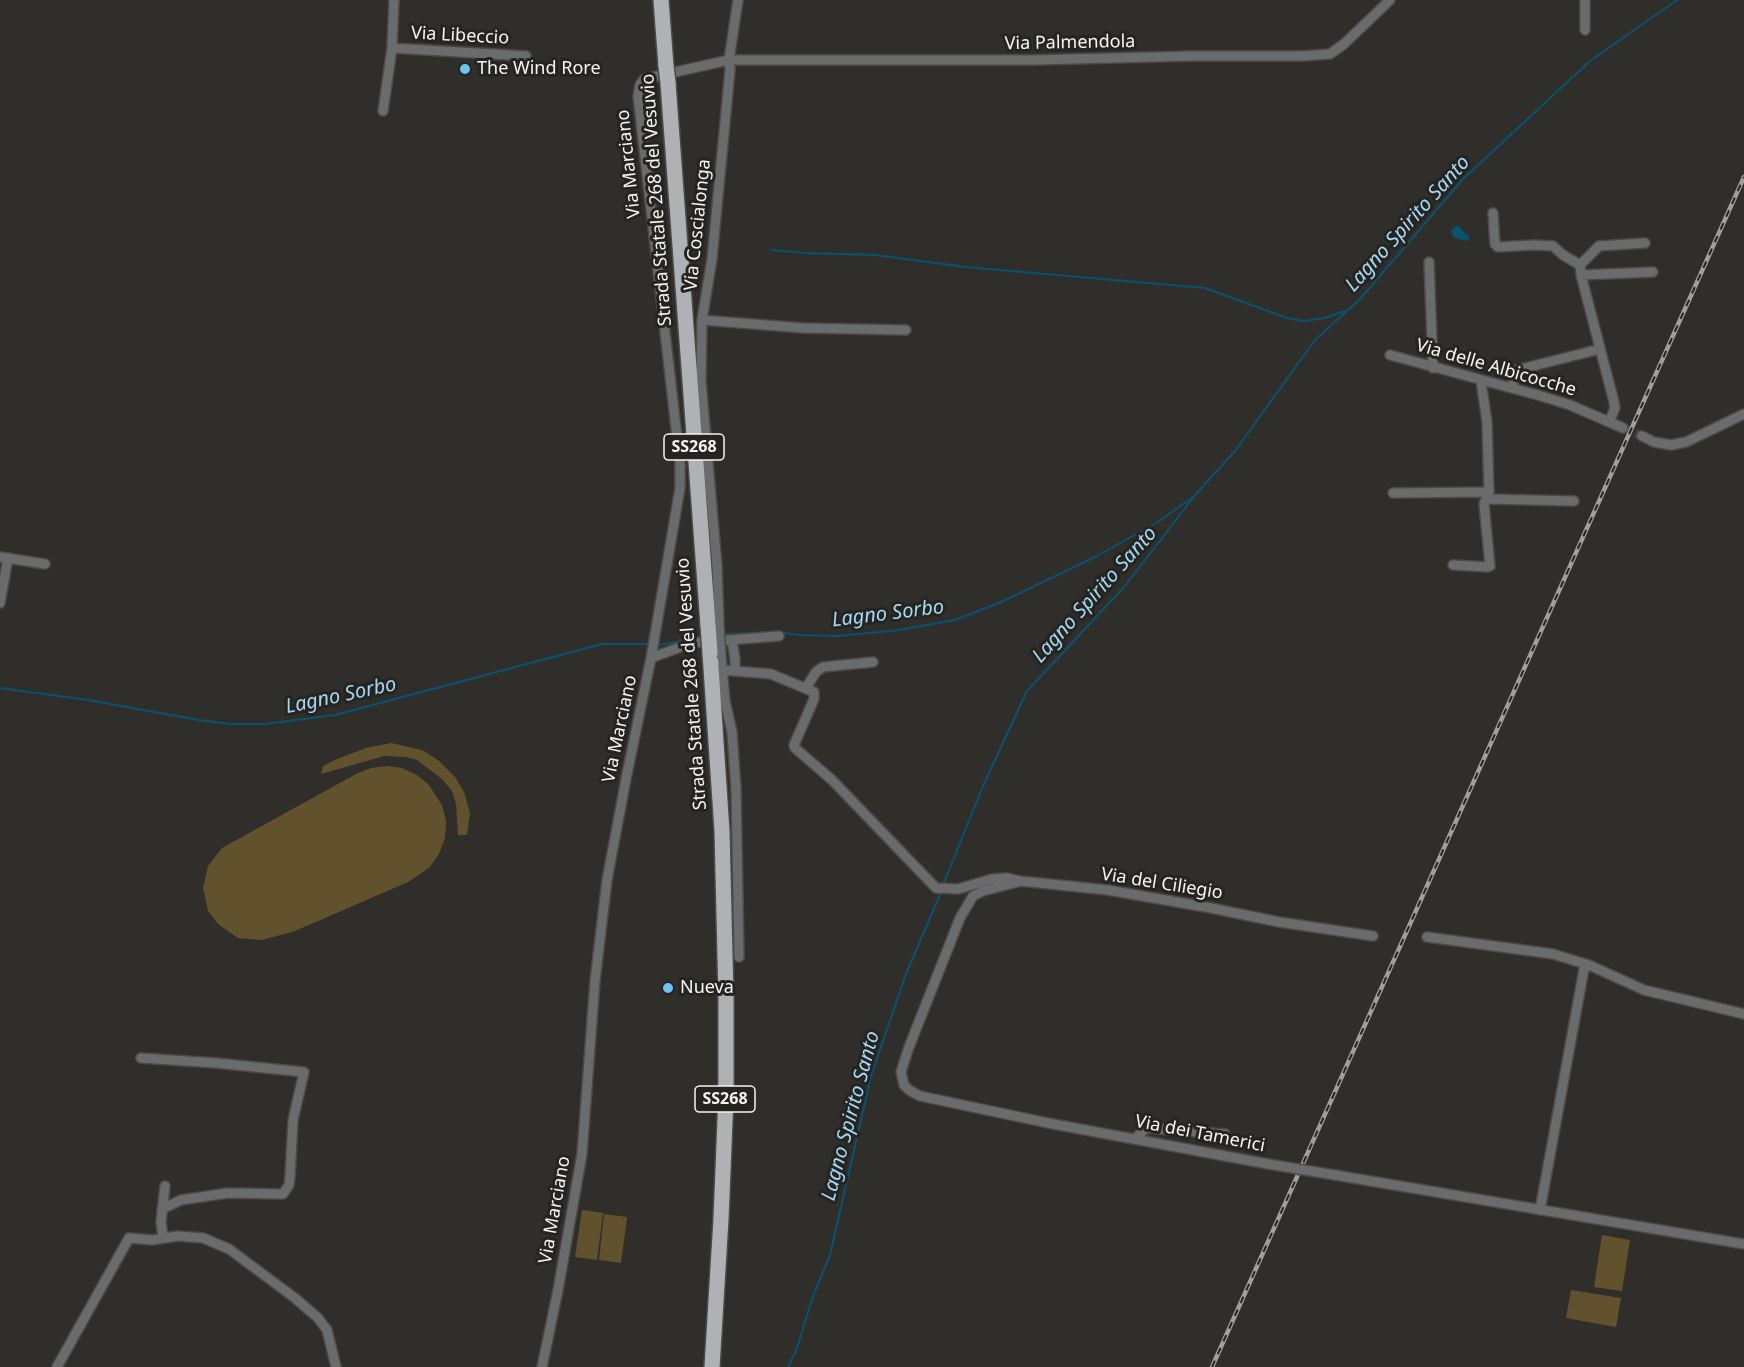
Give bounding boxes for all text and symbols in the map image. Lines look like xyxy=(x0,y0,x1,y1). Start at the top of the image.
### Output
street label: Via Libeccio xyxy=(410,23,510,49)
street label: Via Palmendola xyxy=(1004,31,1136,55)
place label: The Wind Rore xyxy=(477,58,601,80)
marker: The Wind Rore xyxy=(458,62,472,76)
street label: Strada Statale 268 del Vesuvio xyxy=(637,73,677,327)
street label: Via Marciano xyxy=(613,109,645,219)
water label: Lagno Spirito Santo xyxy=(1341,151,1475,297)
street label: Via Coscialonga xyxy=(680,158,716,292)
street label: Via delle Albicocche xyxy=(1413,335,1579,401)
road number: SS268 xyxy=(664,434,724,460)
water label: Lagno Spirito Santo xyxy=(1028,522,1162,668)
street label: Strada Statale 268 del Vesuvio xyxy=(672,557,712,811)
water label: Lagno Sorbo xyxy=(831,595,945,633)
water label: Lagno Sorbo xyxy=(283,673,399,719)
street label: Via Marciano xyxy=(598,673,642,785)
street label: Via del Ciliegio xyxy=(1100,864,1224,904)
place label: Nueva xyxy=(680,977,734,999)
marker: Nueva xyxy=(661,981,675,995)
water label: Lagno Spirito Santo xyxy=(817,1029,885,1203)
road number: SS268 xyxy=(695,1086,755,1112)
street label: Via dei Tamerici xyxy=(1133,1111,1267,1157)
street label: Via Marciano xyxy=(535,1154,575,1266)

